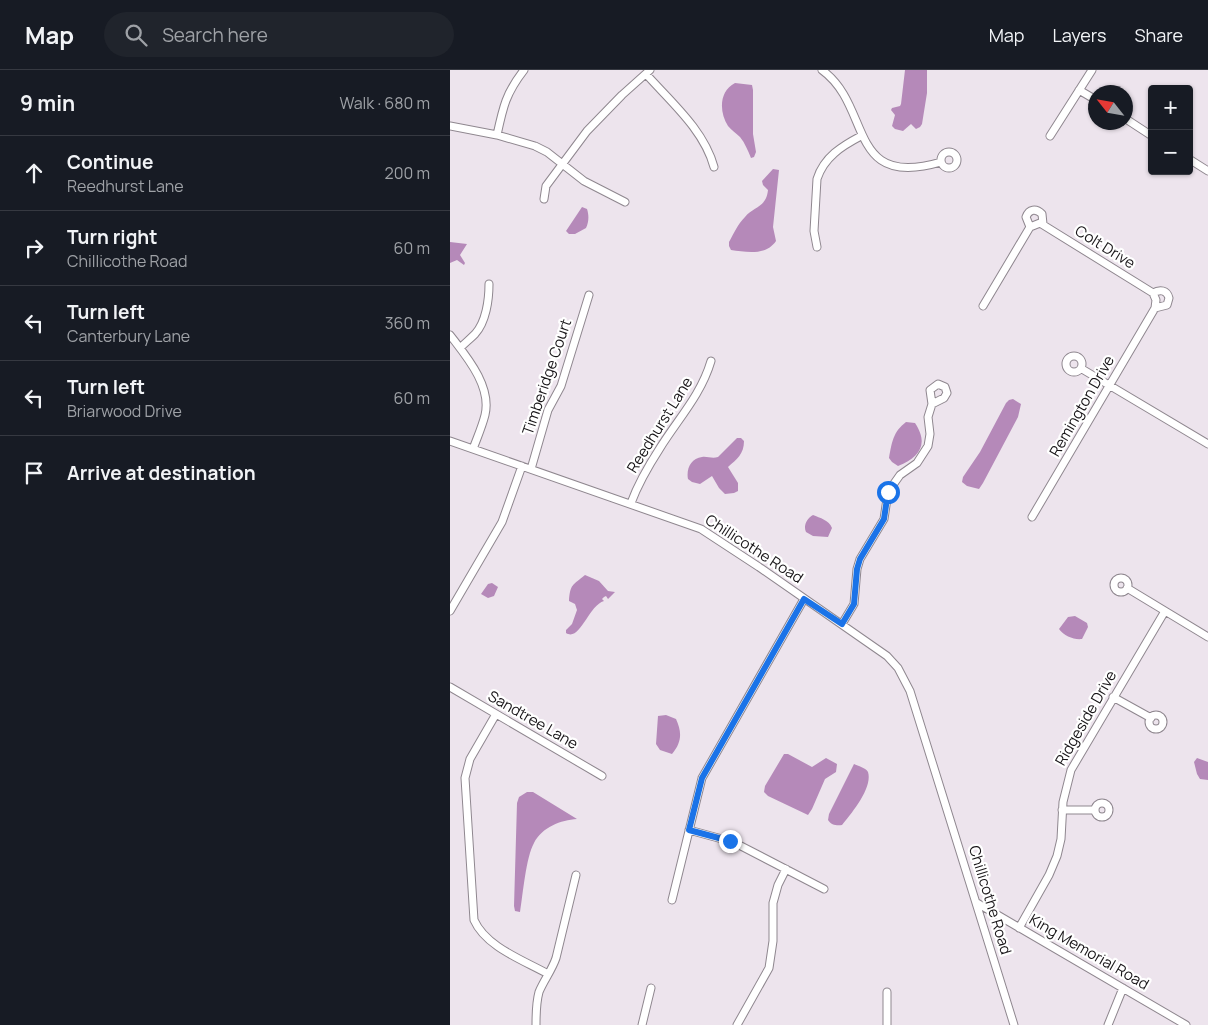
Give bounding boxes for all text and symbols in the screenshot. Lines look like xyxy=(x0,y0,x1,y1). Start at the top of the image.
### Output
search box xyxy=(104,12,454,57)
text: Map xyxy=(25,18,74,51)
icon: search xyxy=(122,21,150,49)
text: Search here xyxy=(162,22,268,48)
text: Map xyxy=(989,23,1024,47)
text: Layers xyxy=(1052,23,1106,47)
text: Share xyxy=(1134,23,1183,47)
north arrow xyxy=(1088,85,1133,130)
map controls xyxy=(1148,85,1193,175)
button: + xyxy=(1148,85,1193,130)
text: 9 min xyxy=(20,89,75,117)
text: Walk · 680 m xyxy=(339,92,430,114)
button: − xyxy=(1148,130,1193,175)
text: Continue xyxy=(67,149,153,175)
icon: ahead xyxy=(20,159,48,187)
text: 200 m xyxy=(385,162,430,184)
text: Reedhurst Lane xyxy=(67,175,184,197)
street label: Colt Drive xyxy=(1071,220,1140,273)
text: Turn right xyxy=(67,224,157,250)
icon: right xyxy=(20,234,48,262)
text: 60 m xyxy=(394,237,430,259)
text: Chillicothe Road xyxy=(67,250,187,272)
text: Turn left xyxy=(67,299,145,325)
icon: left xyxy=(20,309,48,337)
text: 360 m xyxy=(385,312,430,334)
street label: Timberidge Court xyxy=(517,316,576,438)
text: Canterbury Lane xyxy=(67,325,190,347)
street label: Remington Drive xyxy=(1044,351,1119,460)
street label: Reedhurst Lane xyxy=(622,373,698,477)
text: Turn left xyxy=(67,374,145,400)
icon: left xyxy=(20,384,48,412)
text: 60 m xyxy=(394,387,430,409)
text: Briarwood Drive xyxy=(67,400,182,422)
icon: arrive xyxy=(20,459,48,487)
text: Arrive at destination xyxy=(67,460,256,486)
route start xyxy=(877,481,900,504)
street label: Chillicothe Road xyxy=(701,509,807,588)
street label: Ridgeside Drive xyxy=(1050,666,1121,769)
street label: Sandtree Lane xyxy=(484,685,582,754)
route end xyxy=(719,830,742,853)
street label: Chillicothe Road xyxy=(964,843,1017,957)
street label: King Memorial Road xyxy=(1025,909,1153,994)

